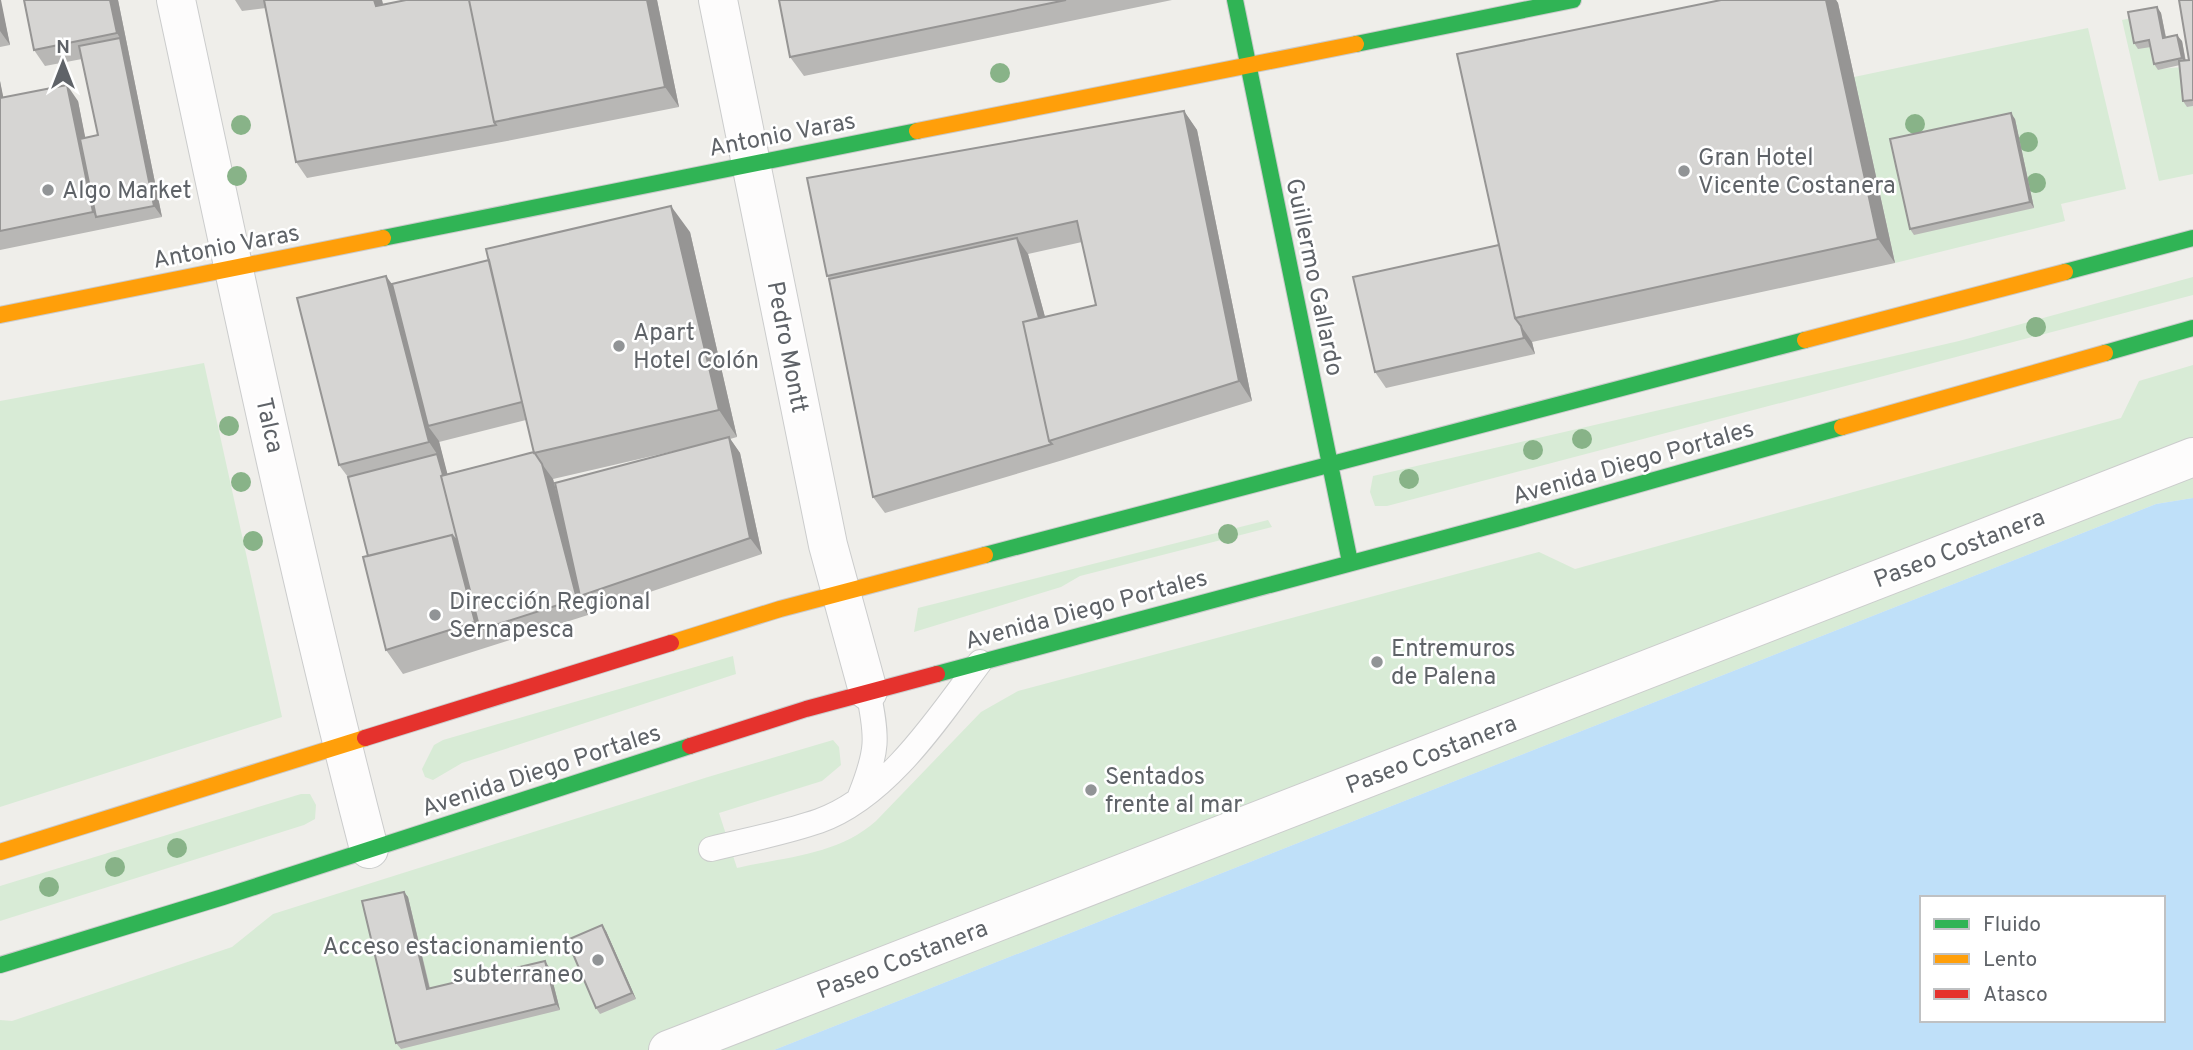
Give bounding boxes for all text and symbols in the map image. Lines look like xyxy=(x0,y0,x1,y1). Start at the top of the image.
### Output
north arrow xyxy=(28,28,98,98)
text: N xyxy=(56,36,70,60)
street label: Antonio Varas xyxy=(706,107,858,165)
place label: Gran Hotel Vicente Costanera xyxy=(1698,144,1896,202)
marker: Gran Hotel Vicente Costanera xyxy=(1676,163,1692,179)
street label: Guillermo Gallardo xyxy=(1277,176,1349,379)
place label: Algo Market xyxy=(62,177,192,207)
marker: Algo Market xyxy=(40,182,56,198)
street label: Antonio Varas xyxy=(150,219,302,277)
street label: Pedro Montt xyxy=(759,279,813,416)
place label: Apart Hotel Colón xyxy=(633,319,759,377)
marker: Apart Hotel Colón xyxy=(611,338,627,354)
street label: Talca xyxy=(247,395,289,456)
street label: Avenida Diego Portales xyxy=(1509,415,1758,513)
street label: Paseo Costanera xyxy=(1870,503,2049,596)
street label: Avenida Diego Portales xyxy=(962,564,1211,658)
place label: Dirección Regional Sernapesca xyxy=(449,588,651,646)
marker: Dirección Regional Sernapesca xyxy=(427,607,443,623)
place label: Entremuros de Palena xyxy=(1391,635,1516,693)
marker: Entremuros de Palena xyxy=(1369,654,1385,670)
street label: Paseo Costanera xyxy=(1342,709,1521,802)
street label: Avenida Diego Portales xyxy=(418,719,665,825)
place label: Sentados frente al mar xyxy=(1105,763,1243,821)
marker: Sentados frente al mar xyxy=(1083,782,1099,798)
legend xyxy=(1920,896,2165,1022)
text: Fluido xyxy=(1983,912,2041,939)
street label: Paseo Costanera xyxy=(813,914,992,1007)
place label: Acceso estacionamiento subterraneo xyxy=(322,933,584,991)
text: Lento xyxy=(1983,947,2037,974)
marker: Acceso estacionamiento subterraneo xyxy=(590,952,606,968)
text: Atasco xyxy=(1983,982,2048,1009)

